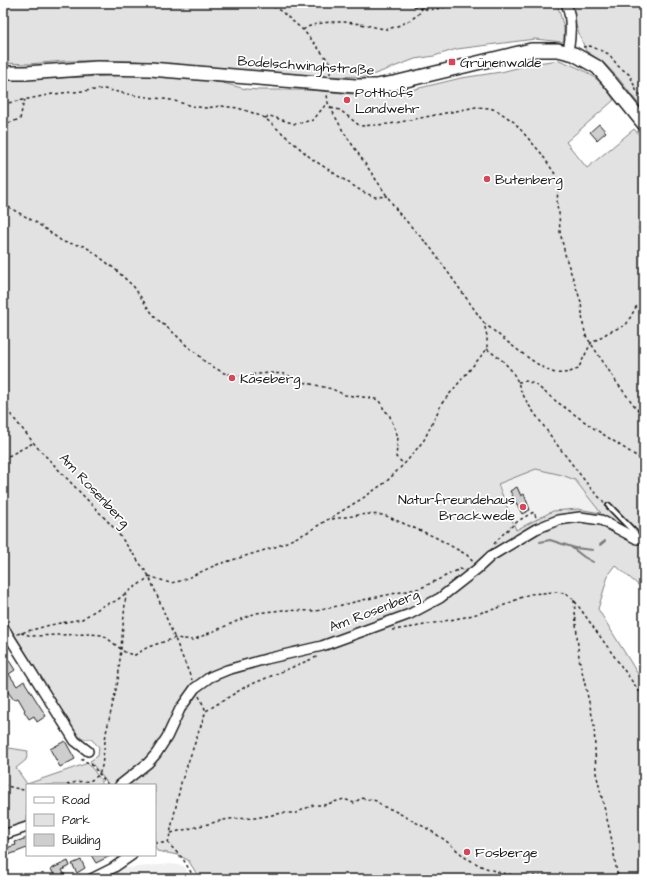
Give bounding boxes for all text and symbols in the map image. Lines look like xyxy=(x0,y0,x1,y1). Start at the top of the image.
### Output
street label: Bodelschwinghstraße xyxy=(237,51,376,81)
place label: Grünenwalde xyxy=(460,53,542,73)
marker: Grünenwalde xyxy=(447,57,457,67)
place label: Potthofs Landwehr xyxy=(355,83,420,119)
marker: Potthofs Landwehr xyxy=(342,95,352,105)
place label: Butenberg xyxy=(495,170,563,190)
marker: Butenberg xyxy=(482,174,492,184)
place label: Käseberg xyxy=(240,369,301,389)
marker: Käseberg xyxy=(227,373,237,383)
street label: Am Rosenberg xyxy=(54,449,134,532)
place label: Naturfreundehaus Brackwede xyxy=(398,490,515,526)
marker: Naturfreundehaus Brackwede xyxy=(518,502,528,512)
street label: Am Rosenberg xyxy=(326,585,422,637)
legend xyxy=(26,784,156,856)
text: Road xyxy=(62,792,90,809)
text: Park xyxy=(62,812,90,829)
text: Building xyxy=(62,832,100,850)
place label: Fosberge xyxy=(475,843,538,863)
marker: Fosberge xyxy=(462,847,472,857)

